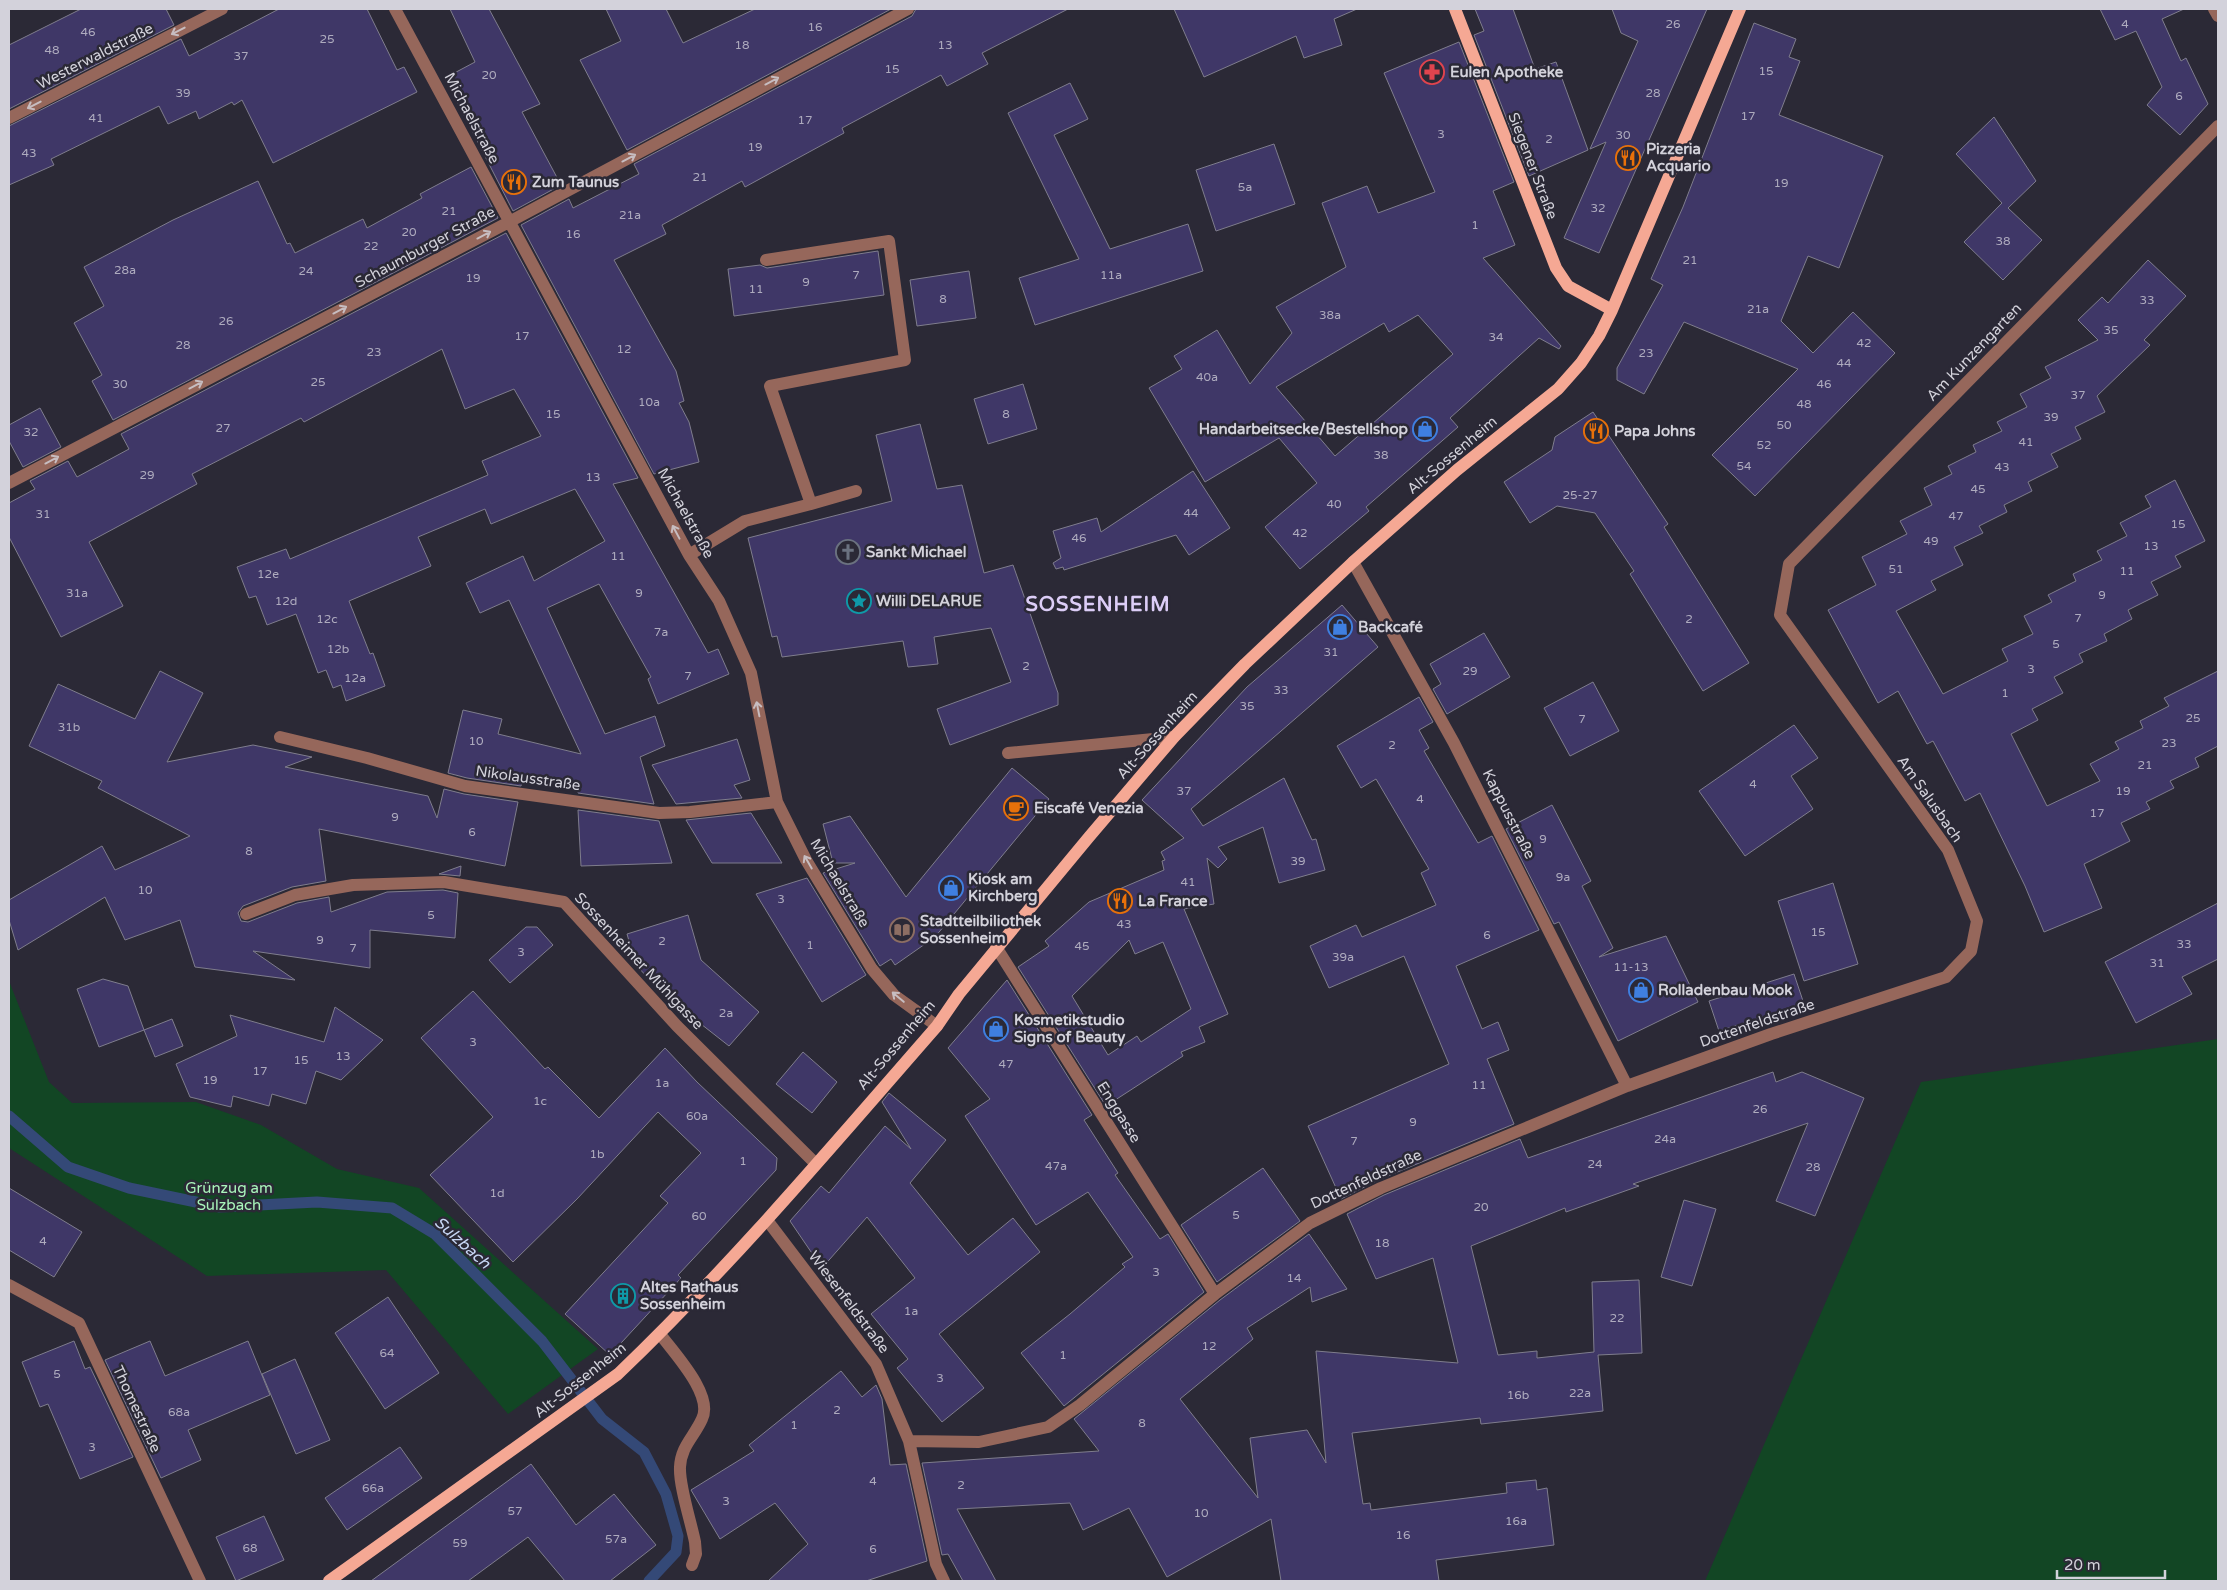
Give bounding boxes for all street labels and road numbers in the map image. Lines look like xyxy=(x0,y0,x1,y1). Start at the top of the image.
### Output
street label: Westerwaldstraße xyxy=(34,19,156,93)
street label: Michaelstraße xyxy=(440,69,504,167)
street label: Siegener Straße xyxy=(1504,110,1562,222)
street label: Schaumburger Straße xyxy=(352,202,498,292)
street label: Am Kunzengarten xyxy=(1923,299,2025,405)
street label: Alt-Sossenheim xyxy=(1403,412,1501,498)
street label: Michaelstraße xyxy=(654,465,718,561)
street label: Alt-Sossenheim xyxy=(1113,687,1201,783)
street label: Am Salusbach xyxy=(1894,752,1966,846)
street label: Nikolausstraße xyxy=(474,762,582,794)
street label: Kappusstraße xyxy=(1479,766,1539,862)
street label: Michaelstraße xyxy=(806,835,874,931)
street label: Sossenheimer Mühlgasse xyxy=(571,889,707,1033)
street label: Dottenfeldstraße xyxy=(1697,995,1817,1051)
street label: Alt-Sossenheim xyxy=(853,996,939,1094)
street label: Enggasse xyxy=(1093,1078,1145,1146)
street label: Dottenfeldstraße xyxy=(1308,1145,1424,1213)
street label: Wiesenfeldstraße xyxy=(805,1247,893,1357)
street label: Alt-Sossenheim xyxy=(530,1338,630,1422)
street label: Thomestraße xyxy=(109,1363,165,1455)

